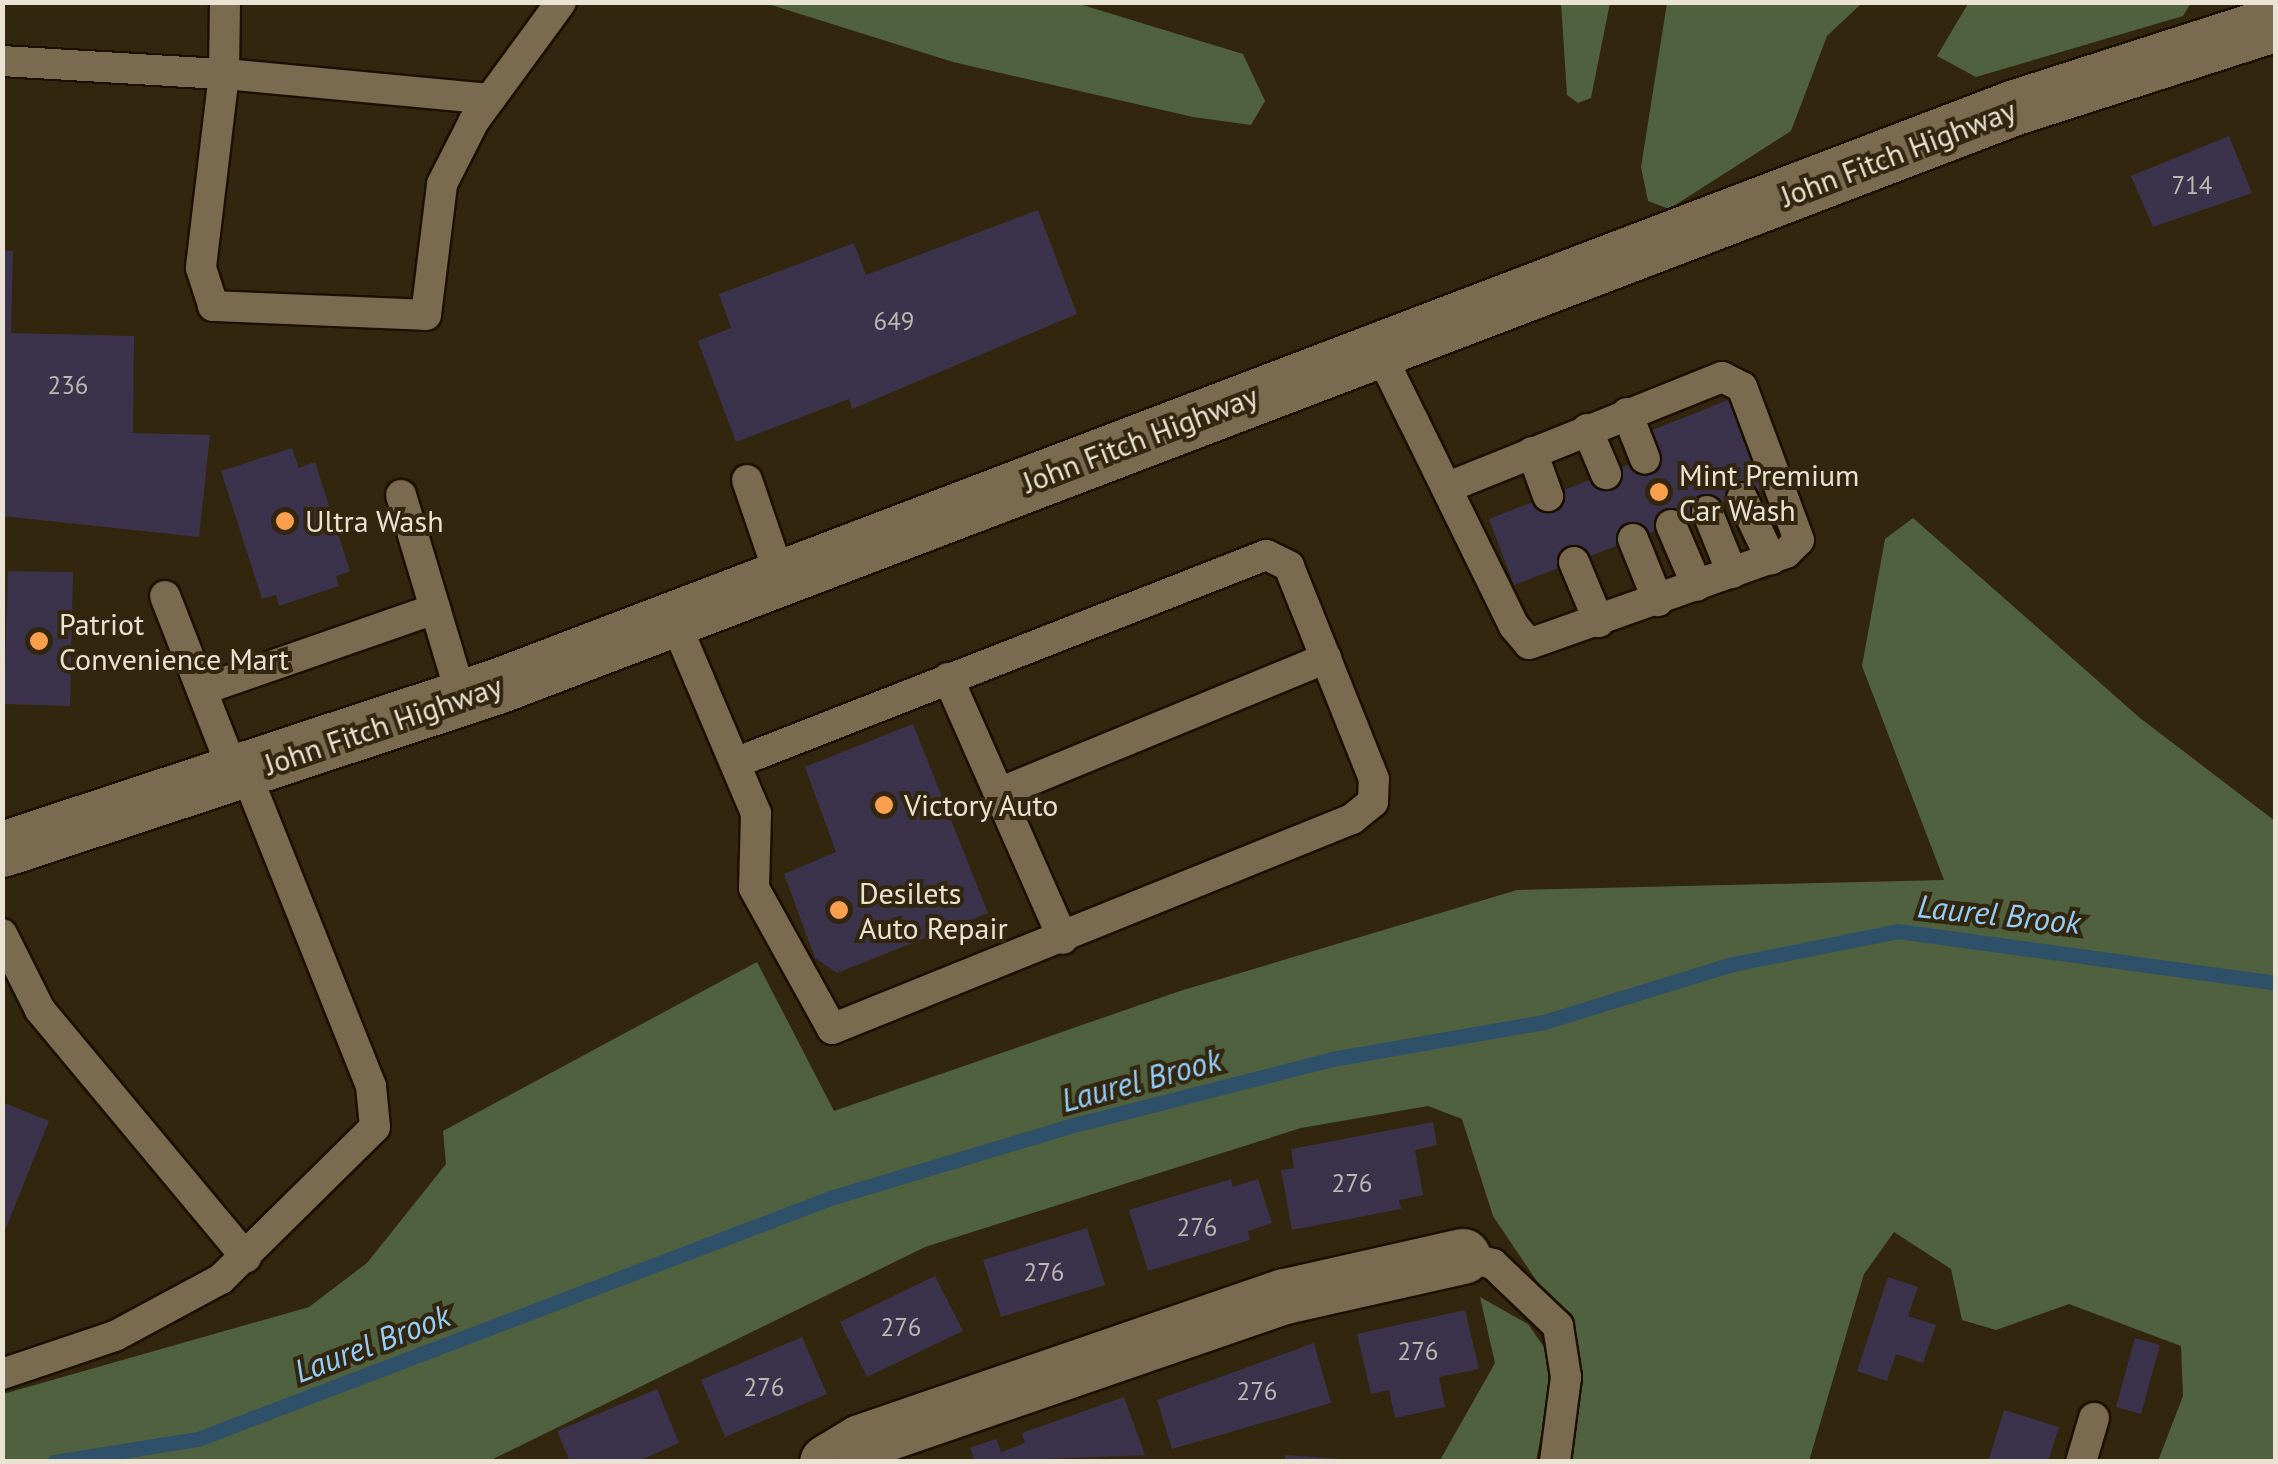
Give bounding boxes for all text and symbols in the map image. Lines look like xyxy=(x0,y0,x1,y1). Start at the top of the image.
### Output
street label: John Fitch Highway xyxy=(1776,92,2020,214)
house number: 714 xyxy=(2172,170,2212,200)
house number: 649 xyxy=(874,306,914,336)
house number: 236 xyxy=(48,370,88,400)
street label: John Fitch Highway xyxy=(1018,378,1262,500)
place label: Mint Premium Car Wash xyxy=(1679,457,1859,528)
marker: Mint Premium Car Wash xyxy=(1648,481,1670,503)
place label: Ultra Wash xyxy=(305,503,444,539)
marker: Ultra Wash xyxy=(274,510,296,532)
place label: Patriot Convenience Mart xyxy=(59,606,289,676)
marker: Patriot Convenience Mart xyxy=(28,630,50,652)
street label: John Fitch Highway xyxy=(260,668,506,782)
place label: Victory Auto xyxy=(904,787,1060,823)
marker: Victory Auto xyxy=(873,794,895,816)
place label: Desilets Auto Repair xyxy=(859,875,1008,946)
water label: Laurel Brook xyxy=(1916,886,2082,942)
marker: Desilets Auto Repair xyxy=(828,899,850,921)
water label: Laurel Brook xyxy=(1057,1040,1225,1120)
house number: 276 xyxy=(1332,1168,1372,1198)
house number: 276 xyxy=(1177,1212,1217,1242)
house number: 276 xyxy=(1024,1257,1064,1287)
water label: Laurel Brook xyxy=(289,1296,455,1390)
house number: 276 xyxy=(881,1312,921,1342)
house number: 276 xyxy=(1398,1336,1438,1366)
house number: 276 xyxy=(744,1372,784,1402)
house number: 276 xyxy=(1237,1376,1277,1406)

